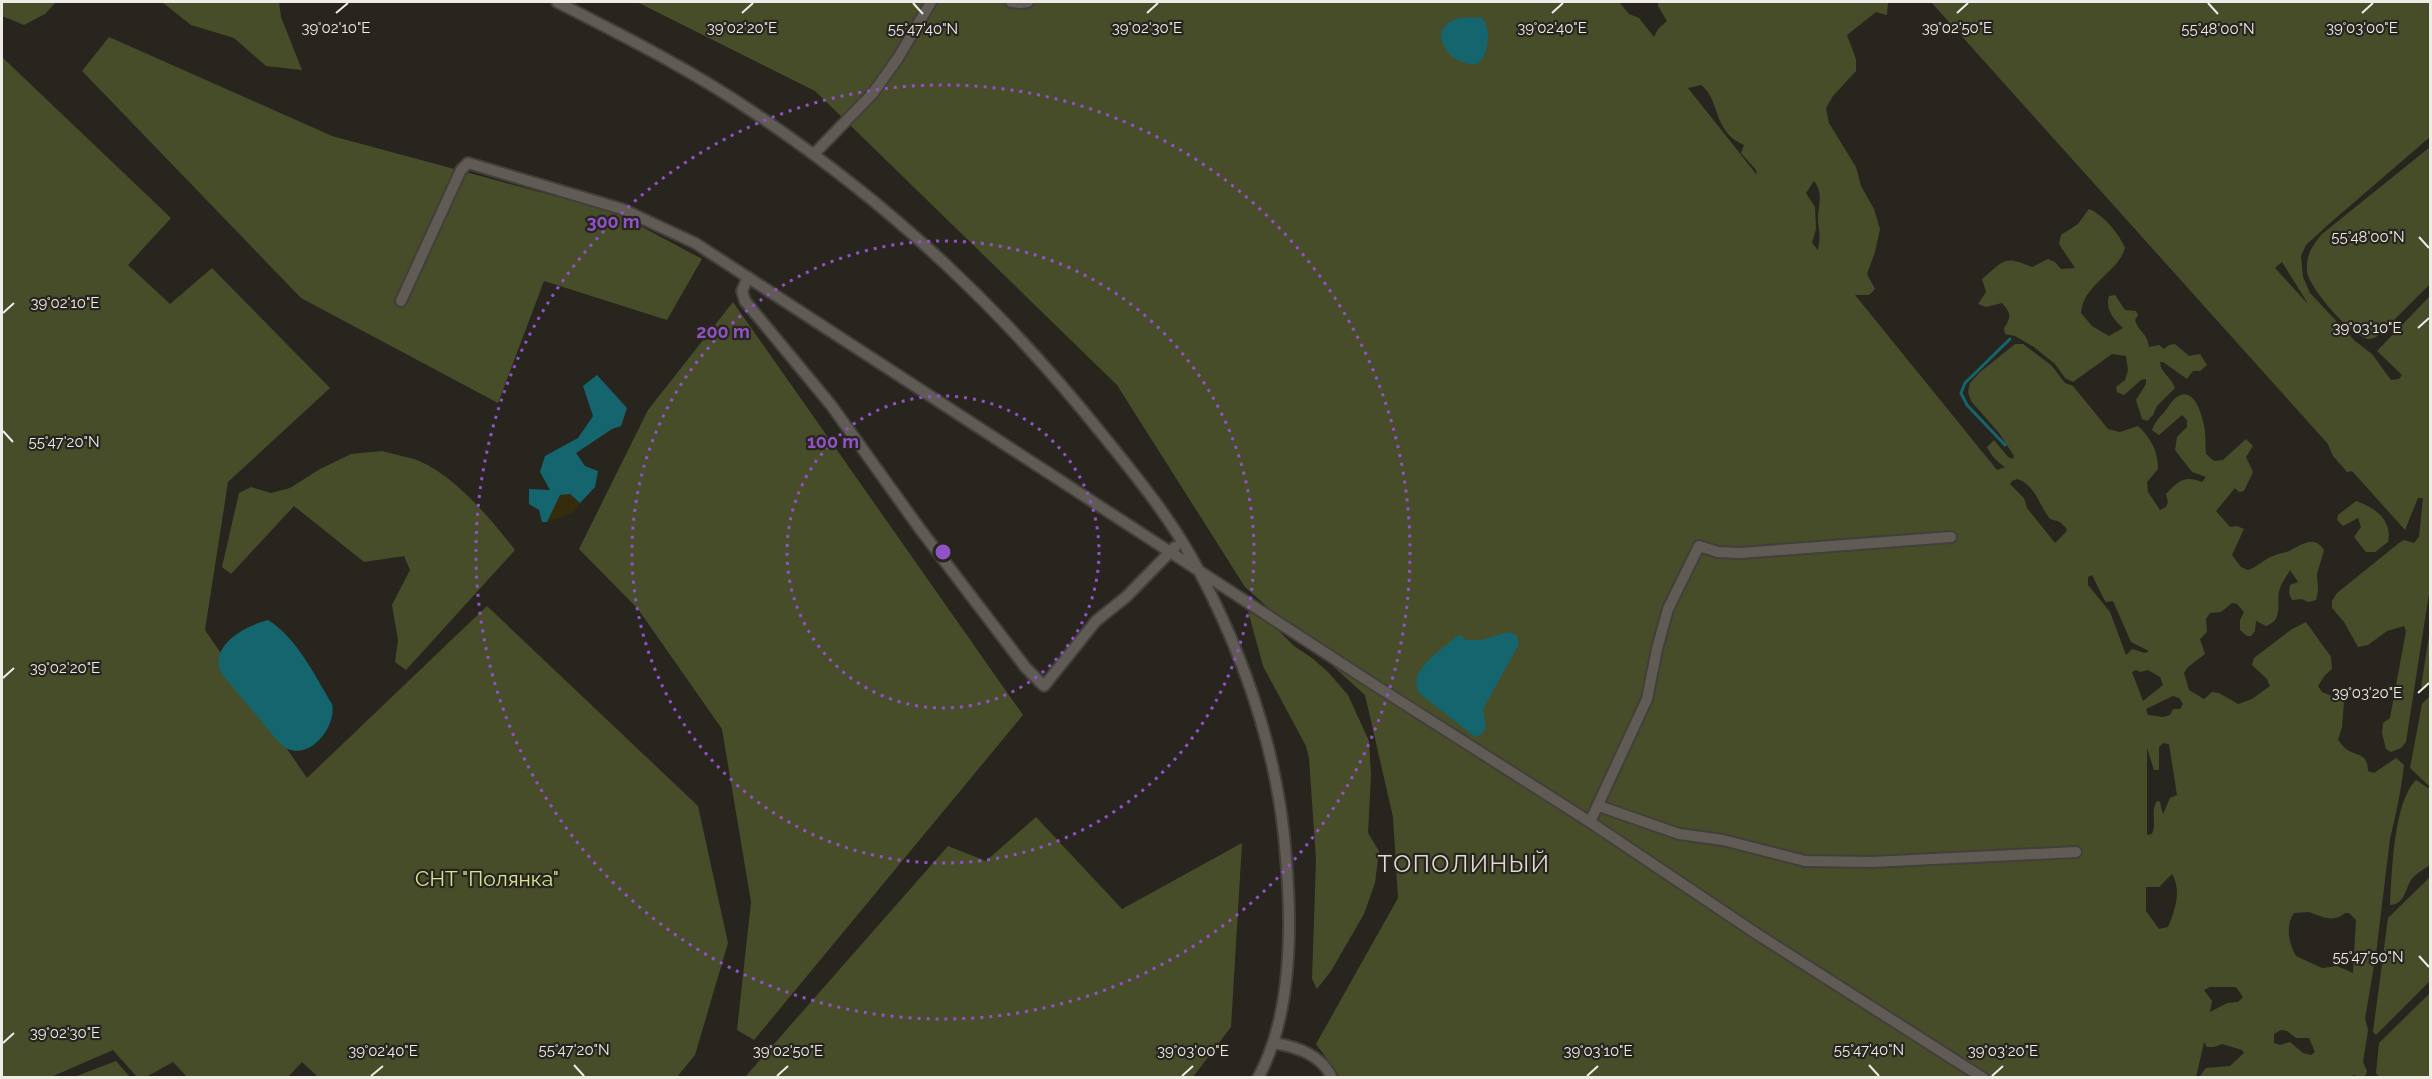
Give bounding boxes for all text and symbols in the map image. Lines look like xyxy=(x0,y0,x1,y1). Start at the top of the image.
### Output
text: 39°02'10"E xyxy=(302,19,370,37)
text: 39°02'20"E xyxy=(707,19,777,37)
text: 39°02'30"E xyxy=(1112,19,1182,37)
text: 39°02'40"E xyxy=(1517,19,1587,37)
text: 39°02'50"E xyxy=(1922,19,1992,37)
text: 39°03'00"E xyxy=(2326,19,2398,37)
text: 55°47'40"N xyxy=(888,20,958,38)
text: 55°48'00"N xyxy=(2181,20,2255,38)
text: 300 m xyxy=(586,211,640,232)
text: 55°48'00"N xyxy=(2331,228,2405,246)
text: 39°02'10"E xyxy=(31,294,99,312)
text: 39°03'10"E xyxy=(2332,319,2402,337)
text: 200 m xyxy=(696,321,750,342)
text: 100 m xyxy=(807,431,859,452)
text: 55°47'20"N xyxy=(28,433,100,451)
centre of rings xyxy=(933,542,953,562)
text: 39°02'20"E xyxy=(30,659,100,677)
text: 39°03'20"E xyxy=(2332,684,2402,702)
district label: ТОПОЛИНЫЙ xyxy=(1378,849,1550,878)
park label: СНТ "Полянка" xyxy=(415,866,559,891)
text: 55°47'50"N xyxy=(2332,948,2404,966)
text: 39°02'30"E xyxy=(30,1024,100,1042)
text: 55°47'20"N xyxy=(538,1041,610,1059)
text: 55°47'40"N xyxy=(1834,1041,1904,1059)
text: 39°02'40"E xyxy=(348,1042,418,1060)
text: 39°02'50"E xyxy=(753,1042,823,1060)
text: 39°03'00"E xyxy=(1157,1042,1229,1060)
text: 39°03'10"E xyxy=(1563,1042,1633,1060)
text: 39°03'20"E xyxy=(1968,1042,2038,1060)

